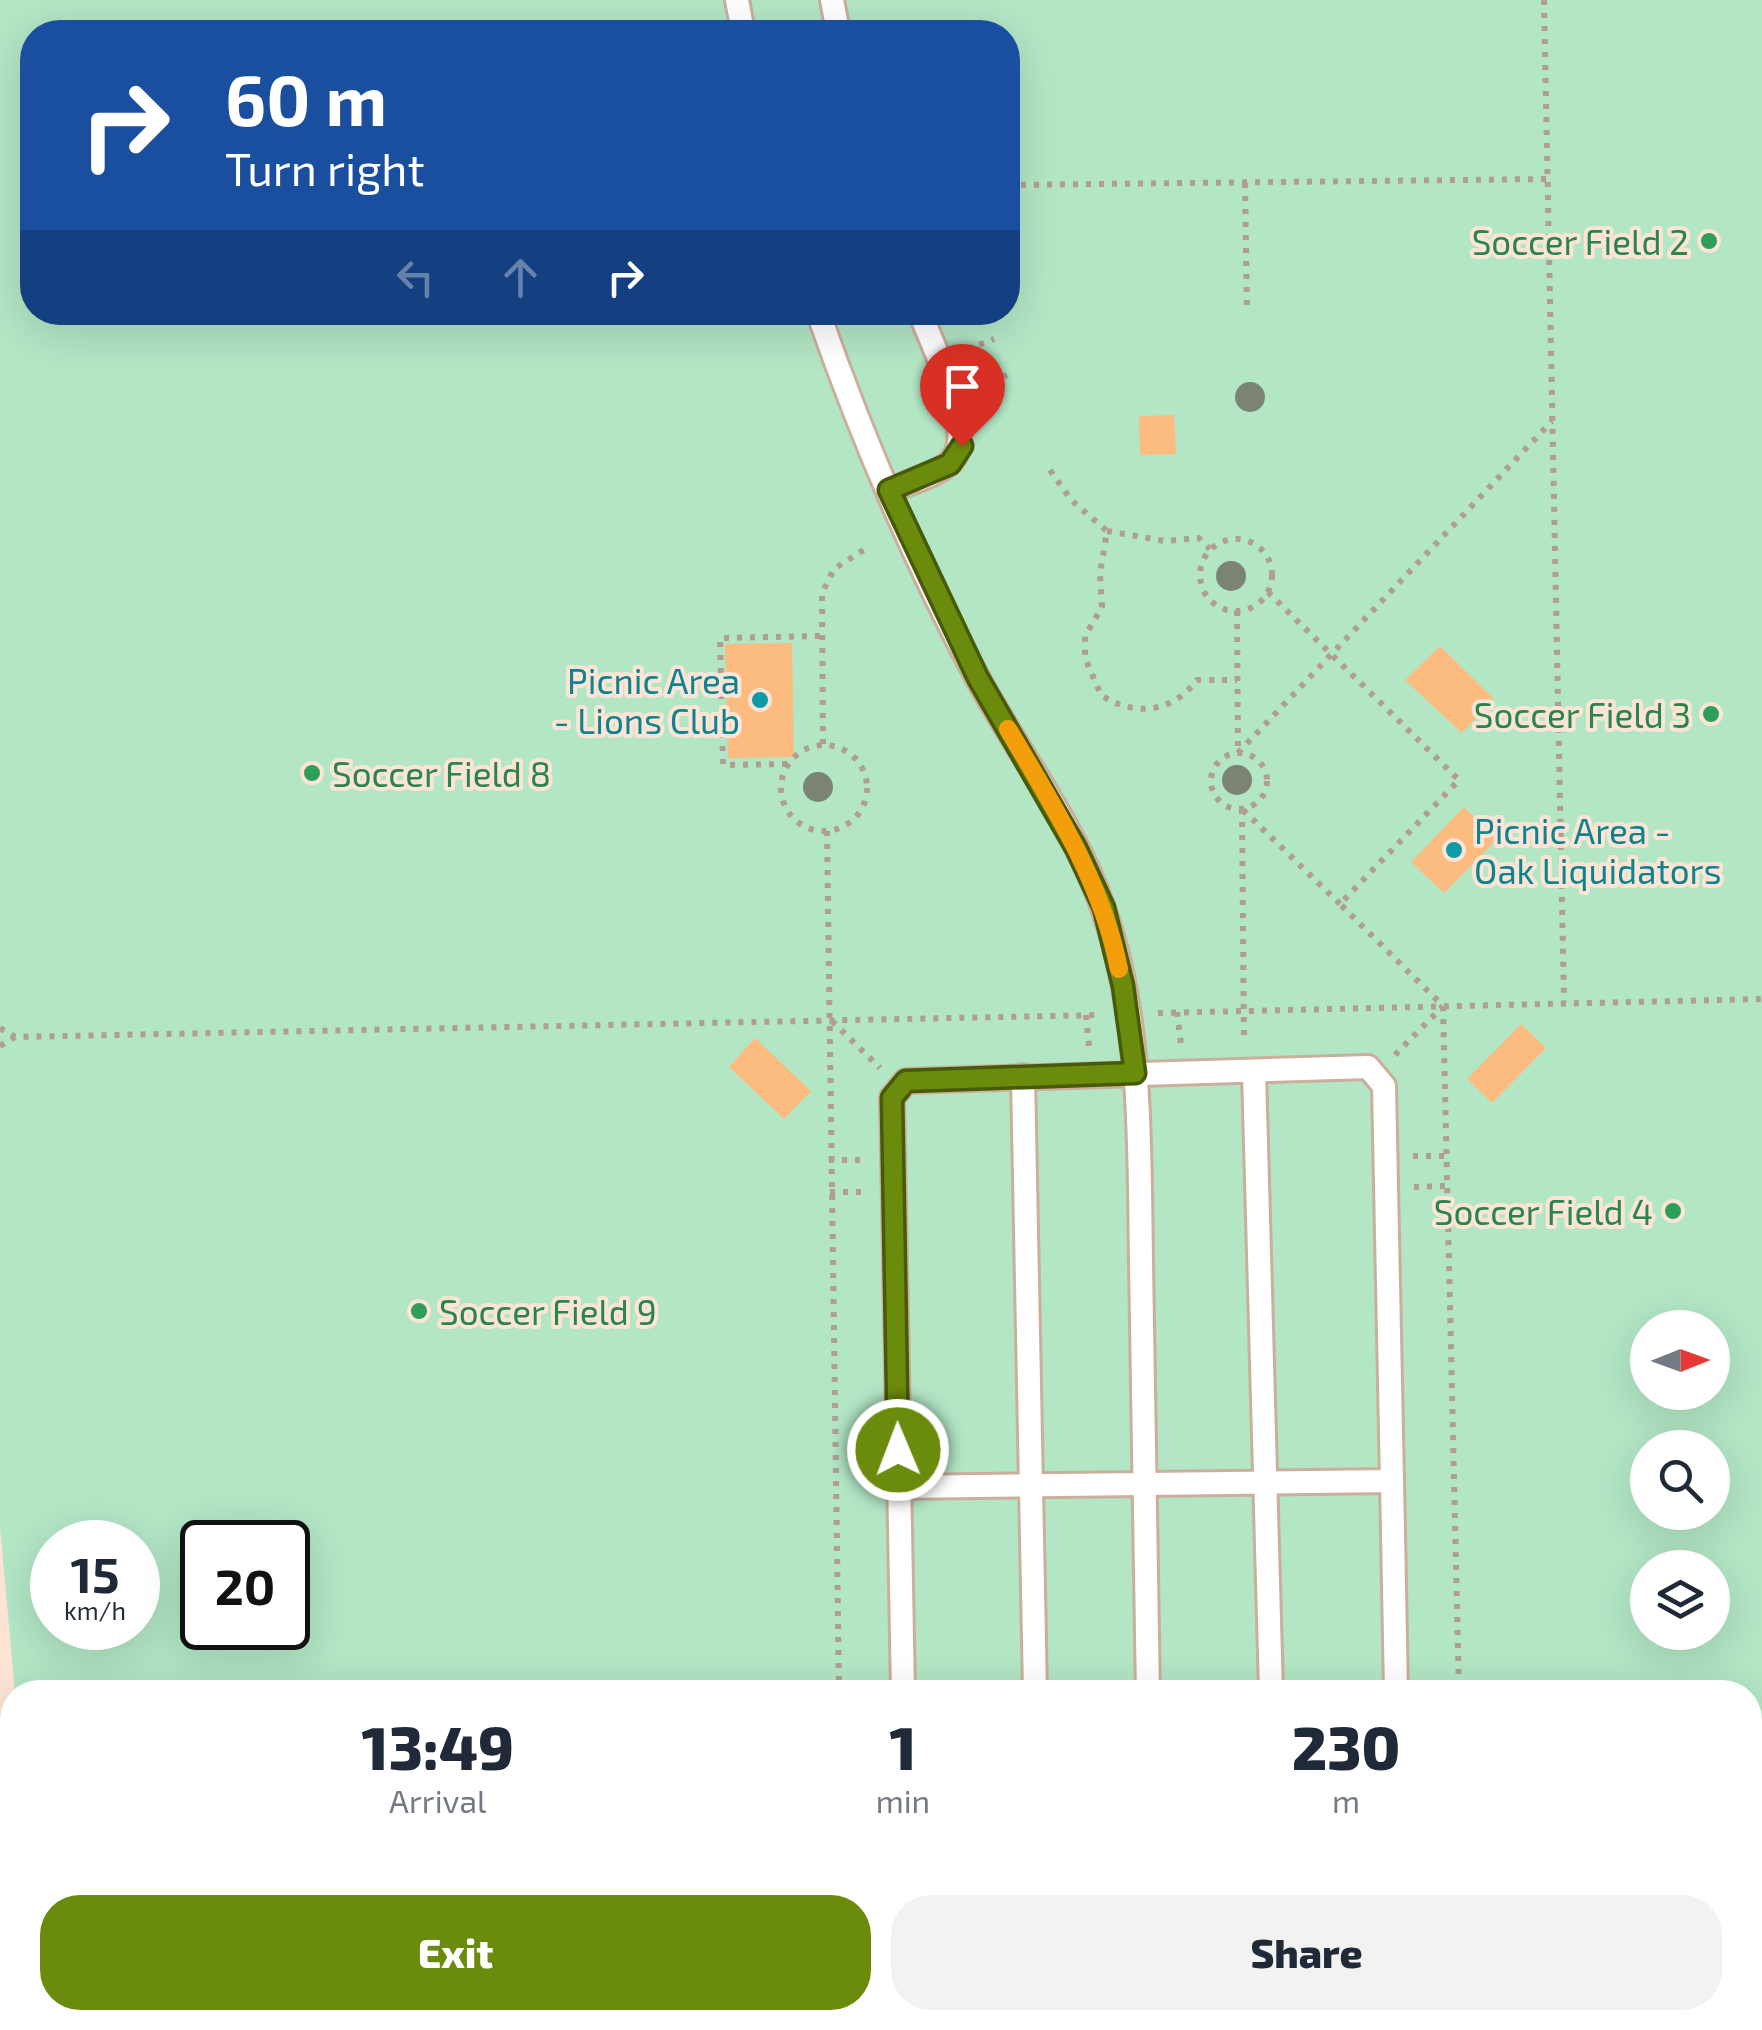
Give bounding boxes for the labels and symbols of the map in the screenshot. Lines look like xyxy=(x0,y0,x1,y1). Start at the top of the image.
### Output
place label: Soccer Field 2 xyxy=(1472,220,1689,262)
marker: Soccer Field 2 xyxy=(1698,230,1720,252)
pin xyxy=(920,344,1005,447)
place label: Picnic Area - Lions Club xyxy=(554,659,740,741)
marker: Picnic Area - Lions Club xyxy=(749,689,771,711)
place label: Soccer Field 3 xyxy=(1474,693,1691,735)
marker: Soccer Field 3 xyxy=(1700,703,1722,725)
place label: Soccer Field 8 xyxy=(332,752,551,794)
marker: Soccer Field 8 xyxy=(301,762,323,784)
place label: Picnic Area - Oak Liquidators xyxy=(1474,809,1721,891)
marker: Picnic Area - Oak Liquidators xyxy=(1443,839,1465,861)
place label: Soccer Field 4 xyxy=(1434,1190,1653,1232)
marker: Soccer Field 4 xyxy=(1662,1200,1684,1222)
place label: Soccer Field 9 xyxy=(439,1290,657,1332)
marker: Soccer Field 9 xyxy=(408,1300,430,1322)
north arrow xyxy=(1630,1310,1730,1410)
position arrow xyxy=(846,1398,950,1502)
speed limit sign: 20 xyxy=(180,1520,310,1650)

